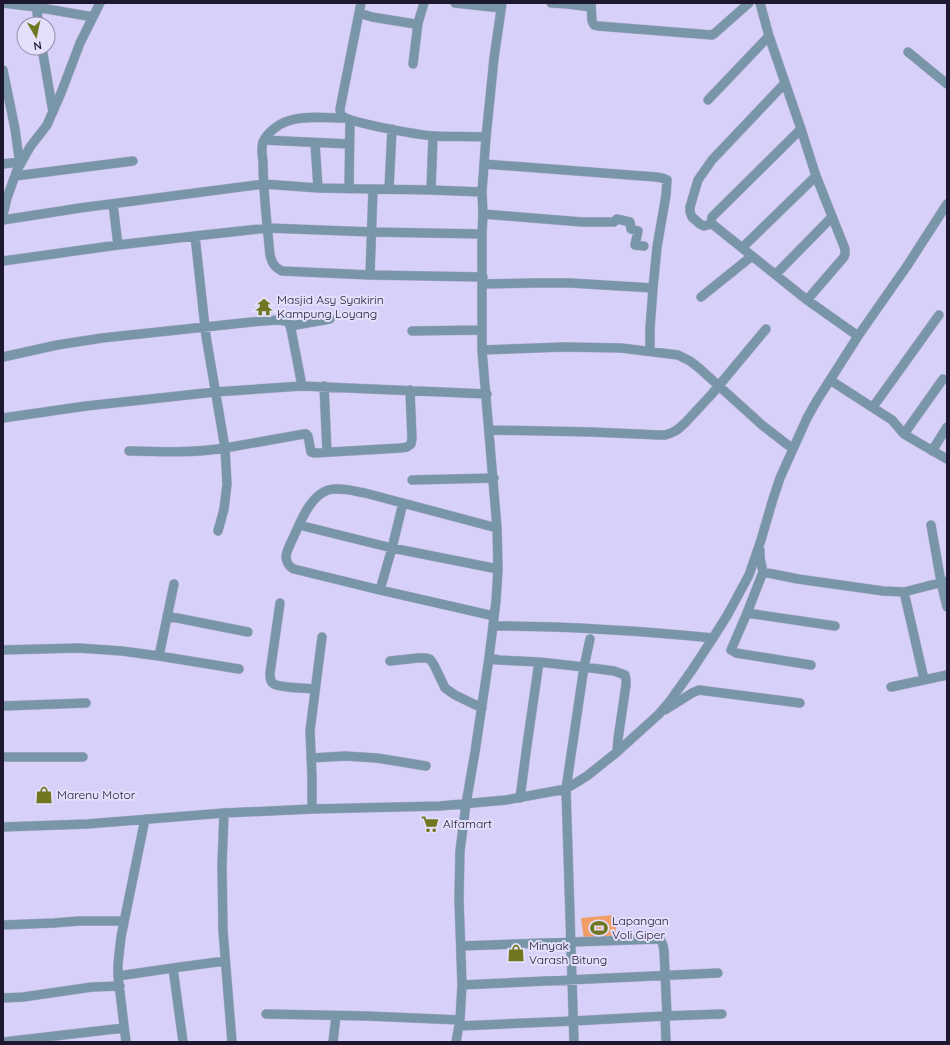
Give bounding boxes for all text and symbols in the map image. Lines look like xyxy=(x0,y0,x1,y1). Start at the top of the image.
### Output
north arrow xyxy=(16,16,56,56)
text: N xyxy=(32,38,43,53)
place label: Masjid Asy Syakirin Kampung Loyang xyxy=(277,292,384,321)
temple icon: Masjid Asy Syakirin Kampung Loyang xyxy=(254,297,274,317)
shop icon: Marenu Motor xyxy=(34,785,54,805)
place label: Marenu Motor xyxy=(57,787,136,802)
supermarket icon: Alfamart xyxy=(420,814,440,834)
place label: Alfamart xyxy=(443,816,492,831)
place label: Lapangan Voli Giper xyxy=(612,913,669,942)
sports icon: Lapangan Voli Giper xyxy=(589,918,609,938)
place label: Minyak Varash Bitung xyxy=(529,938,607,967)
shop icon: Minyak Varash Bitung xyxy=(506,943,526,963)

